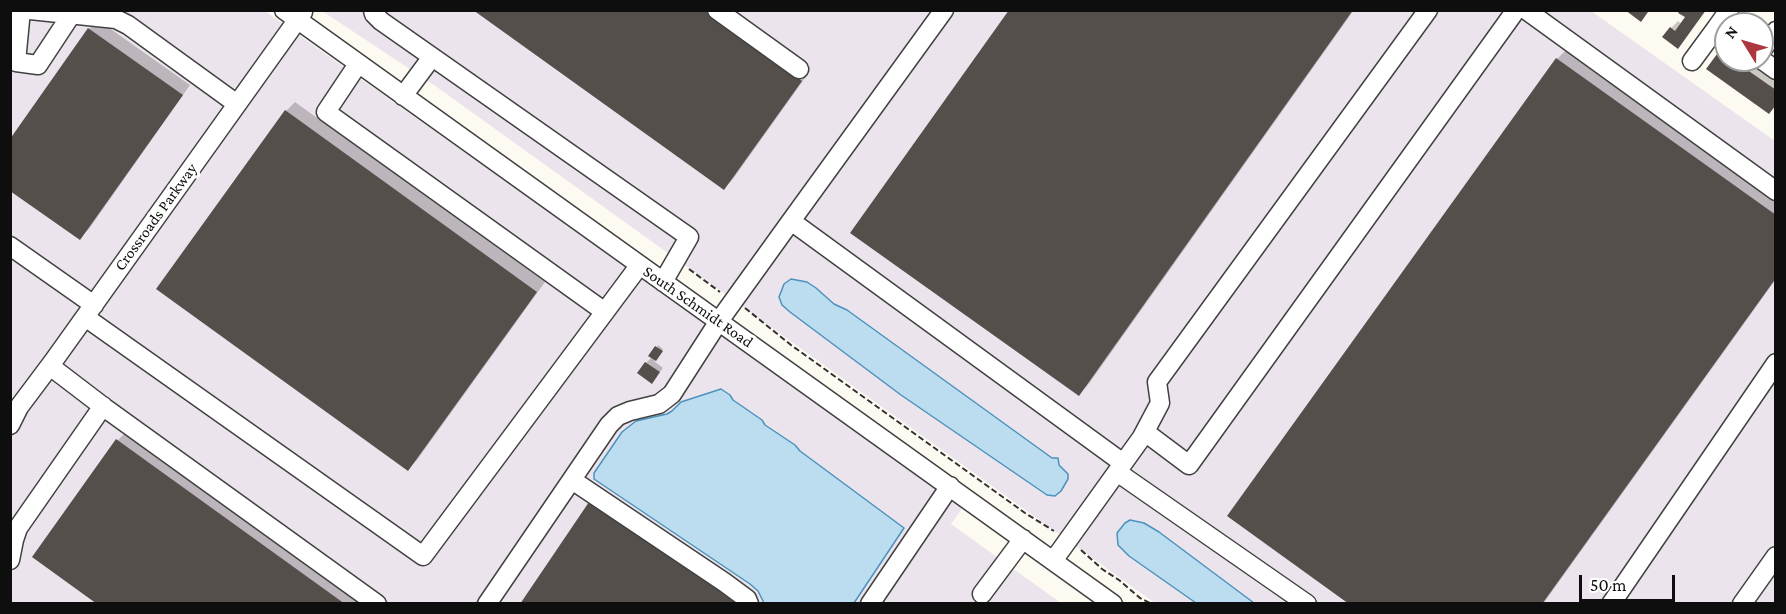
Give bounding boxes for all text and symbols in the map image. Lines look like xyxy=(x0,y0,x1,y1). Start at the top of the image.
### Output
north arrow xyxy=(1714,12,1774,72)
text: N xyxy=(1721,23,1741,42)
street label: Crossroads Parkway xyxy=(111,159,201,275)
street label: South Schmidt Road xyxy=(639,262,757,352)
scale bar xyxy=(1582,563,1678,601)
text: 50 m xyxy=(1590,575,1627,595)

